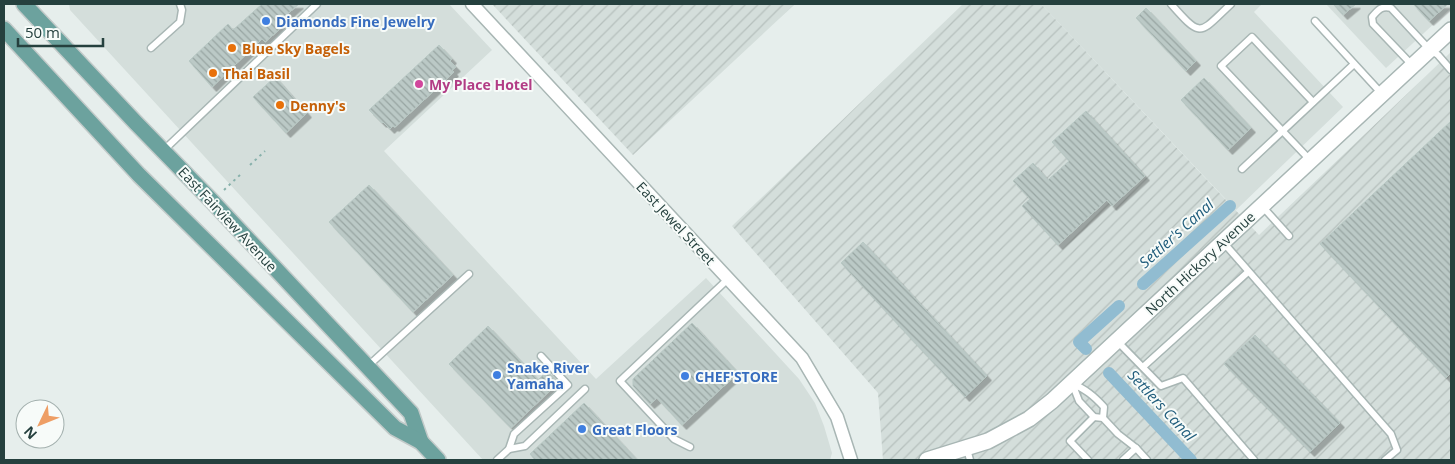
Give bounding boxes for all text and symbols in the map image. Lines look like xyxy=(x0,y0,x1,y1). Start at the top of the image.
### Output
place label: Diamonds Fine Jewelry xyxy=(276,12,435,31)
scale bar xyxy=(18,15,102,47)
marker: Diamonds Fine Jewelry xyxy=(260,15,272,27)
text: 50 m xyxy=(25,22,60,42)
place label: Blue Sky Bagels xyxy=(242,39,350,58)
marker: Blue Sky Bagels xyxy=(226,42,238,54)
place label: Thai Basil xyxy=(223,64,290,83)
marker: Thai Basil xyxy=(207,67,219,79)
place label: My Place Hotel xyxy=(429,75,532,94)
marker: My Place Hotel xyxy=(413,78,425,90)
place label: Denny's xyxy=(290,96,346,115)
marker: Denny's xyxy=(274,99,286,111)
street label: East Fairview Avenue xyxy=(174,163,282,276)
street label: East Jewel Street xyxy=(632,177,720,269)
water label: Settler's Canal xyxy=(1134,193,1218,272)
street label: North Hickory Avenue xyxy=(1141,207,1259,319)
place label: Snake River Yamaha xyxy=(507,358,590,393)
water label: Settlers Canal xyxy=(1124,365,1201,446)
place label: CHEF'STORE xyxy=(695,367,778,386)
marker: Snake River Yamaha xyxy=(491,369,503,381)
marker: CHEF'STORE xyxy=(679,370,691,382)
north arrow xyxy=(15,399,65,449)
place label: Great Floors xyxy=(592,420,678,439)
text: N xyxy=(19,423,41,444)
marker: Great Floors xyxy=(576,423,588,435)

